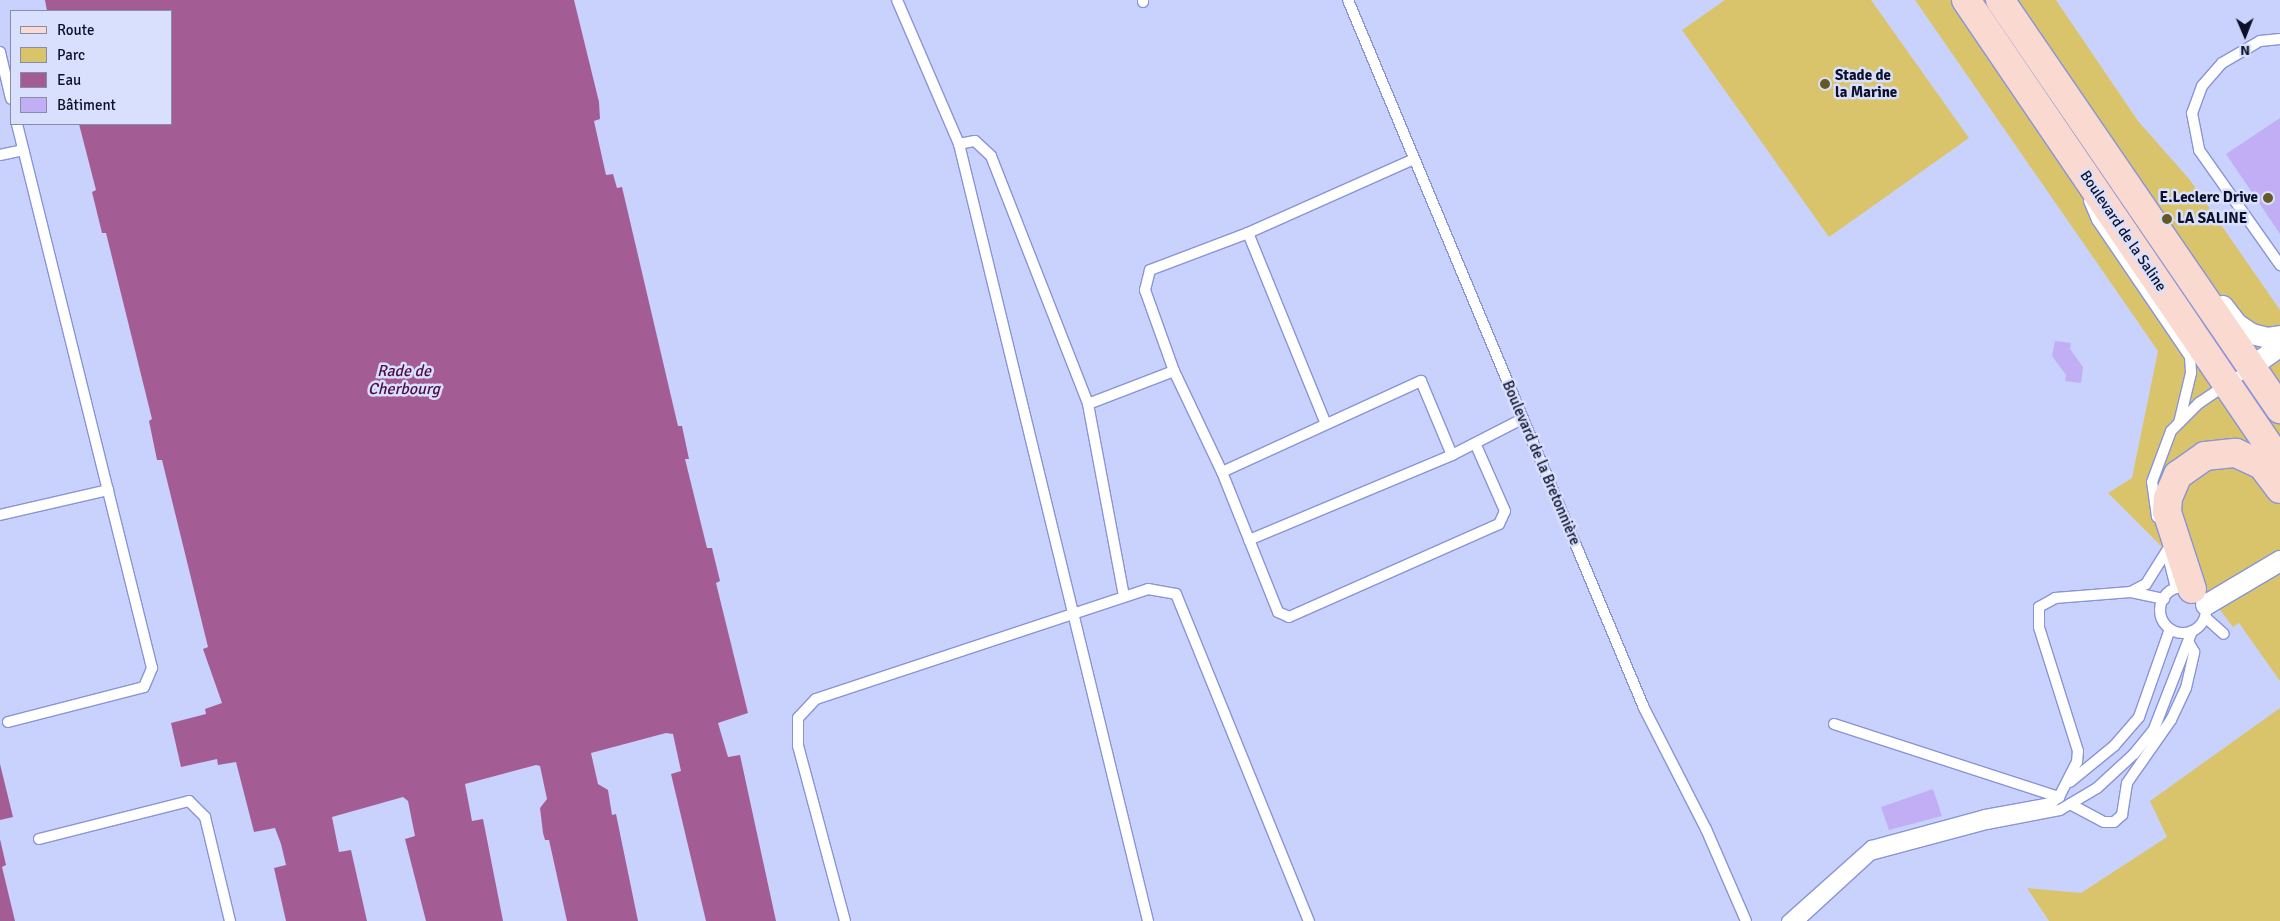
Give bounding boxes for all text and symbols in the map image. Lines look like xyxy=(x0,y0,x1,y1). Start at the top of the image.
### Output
legend xyxy=(10,10,172,125)
north arrow xyxy=(2220,10,2270,60)
text: Route xyxy=(57,21,94,39)
text: N xyxy=(2240,42,2250,59)
text: Parc xyxy=(57,46,85,64)
place label: Stade de la Marine xyxy=(1835,66,1897,101)
text: Eau xyxy=(57,71,81,89)
marker: Stade de la Marine xyxy=(1819,78,1831,90)
text: Bâtiment xyxy=(57,96,116,114)
street label: Boulevard de la Saline xyxy=(2076,167,2170,295)
place label: E.Leclerc Drive xyxy=(2160,189,2258,207)
marker: E.Leclerc Drive xyxy=(2262,192,2274,204)
place label: LA SALINE xyxy=(2177,210,2247,228)
marker: LA SALINE xyxy=(2161,213,2173,225)
water label: Rade de Cherbourg xyxy=(368,361,440,399)
street label: Boulevard de la Bretonnière xyxy=(1498,378,1584,548)

